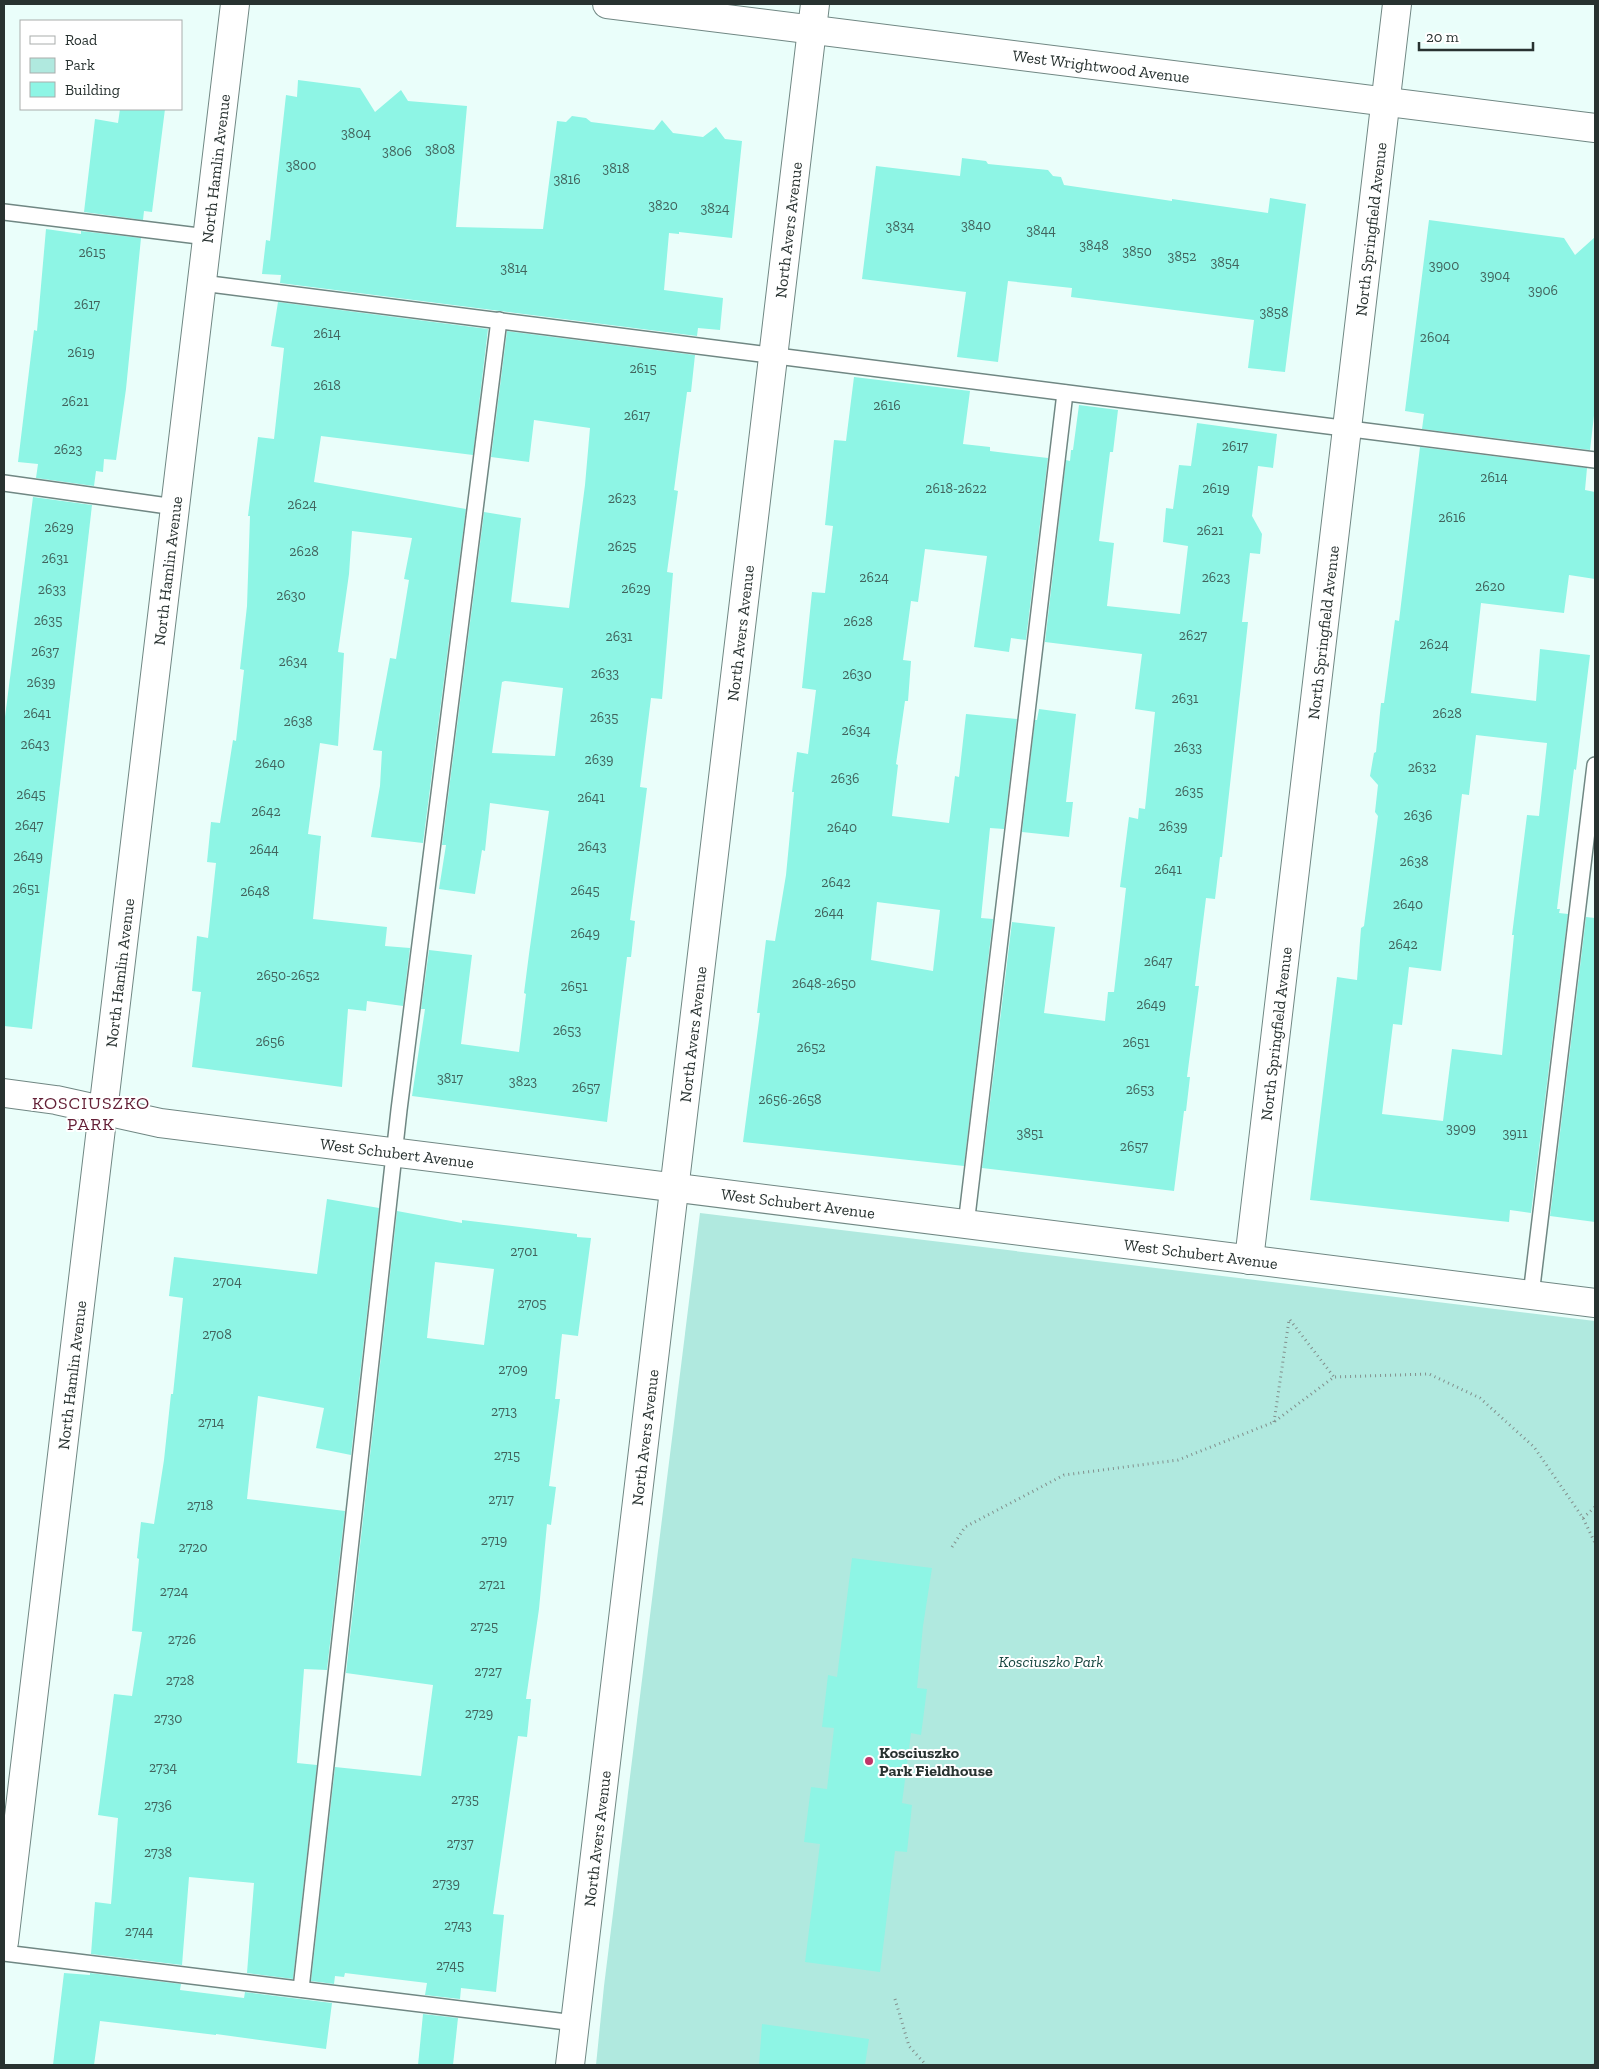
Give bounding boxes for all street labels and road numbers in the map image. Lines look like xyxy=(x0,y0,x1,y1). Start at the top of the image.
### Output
street label: West Wrightwood Avenue xyxy=(1011,45,1191,87)
street label: North Hamlin Avenue xyxy=(197,93,234,244)
street label: North Springfield Avenue xyxy=(1351,141,1390,317)
street label: North Avers Avenue xyxy=(771,161,806,299)
street label: North Hamlin Avenue xyxy=(149,495,186,646)
street label: North Springfield Avenue xyxy=(1303,544,1343,720)
street label: North Avers Avenue xyxy=(723,564,758,702)
street label: North Hamlin Avenue xyxy=(101,897,138,1049)
street label: North Springfield Avenue xyxy=(1256,946,1295,1122)
street label: North Avers Avenue xyxy=(675,965,710,1103)
street label: West Schubert Avenue xyxy=(319,1134,475,1172)
street label: West Schubert Avenue xyxy=(720,1184,876,1222)
street label: West Schubert Avenue xyxy=(1123,1234,1279,1273)
street label: North Hamlin Avenue xyxy=(53,1299,90,1451)
street label: North Avers Avenue xyxy=(627,1368,662,1507)
street label: North Avers Avenue xyxy=(579,1769,614,1908)

